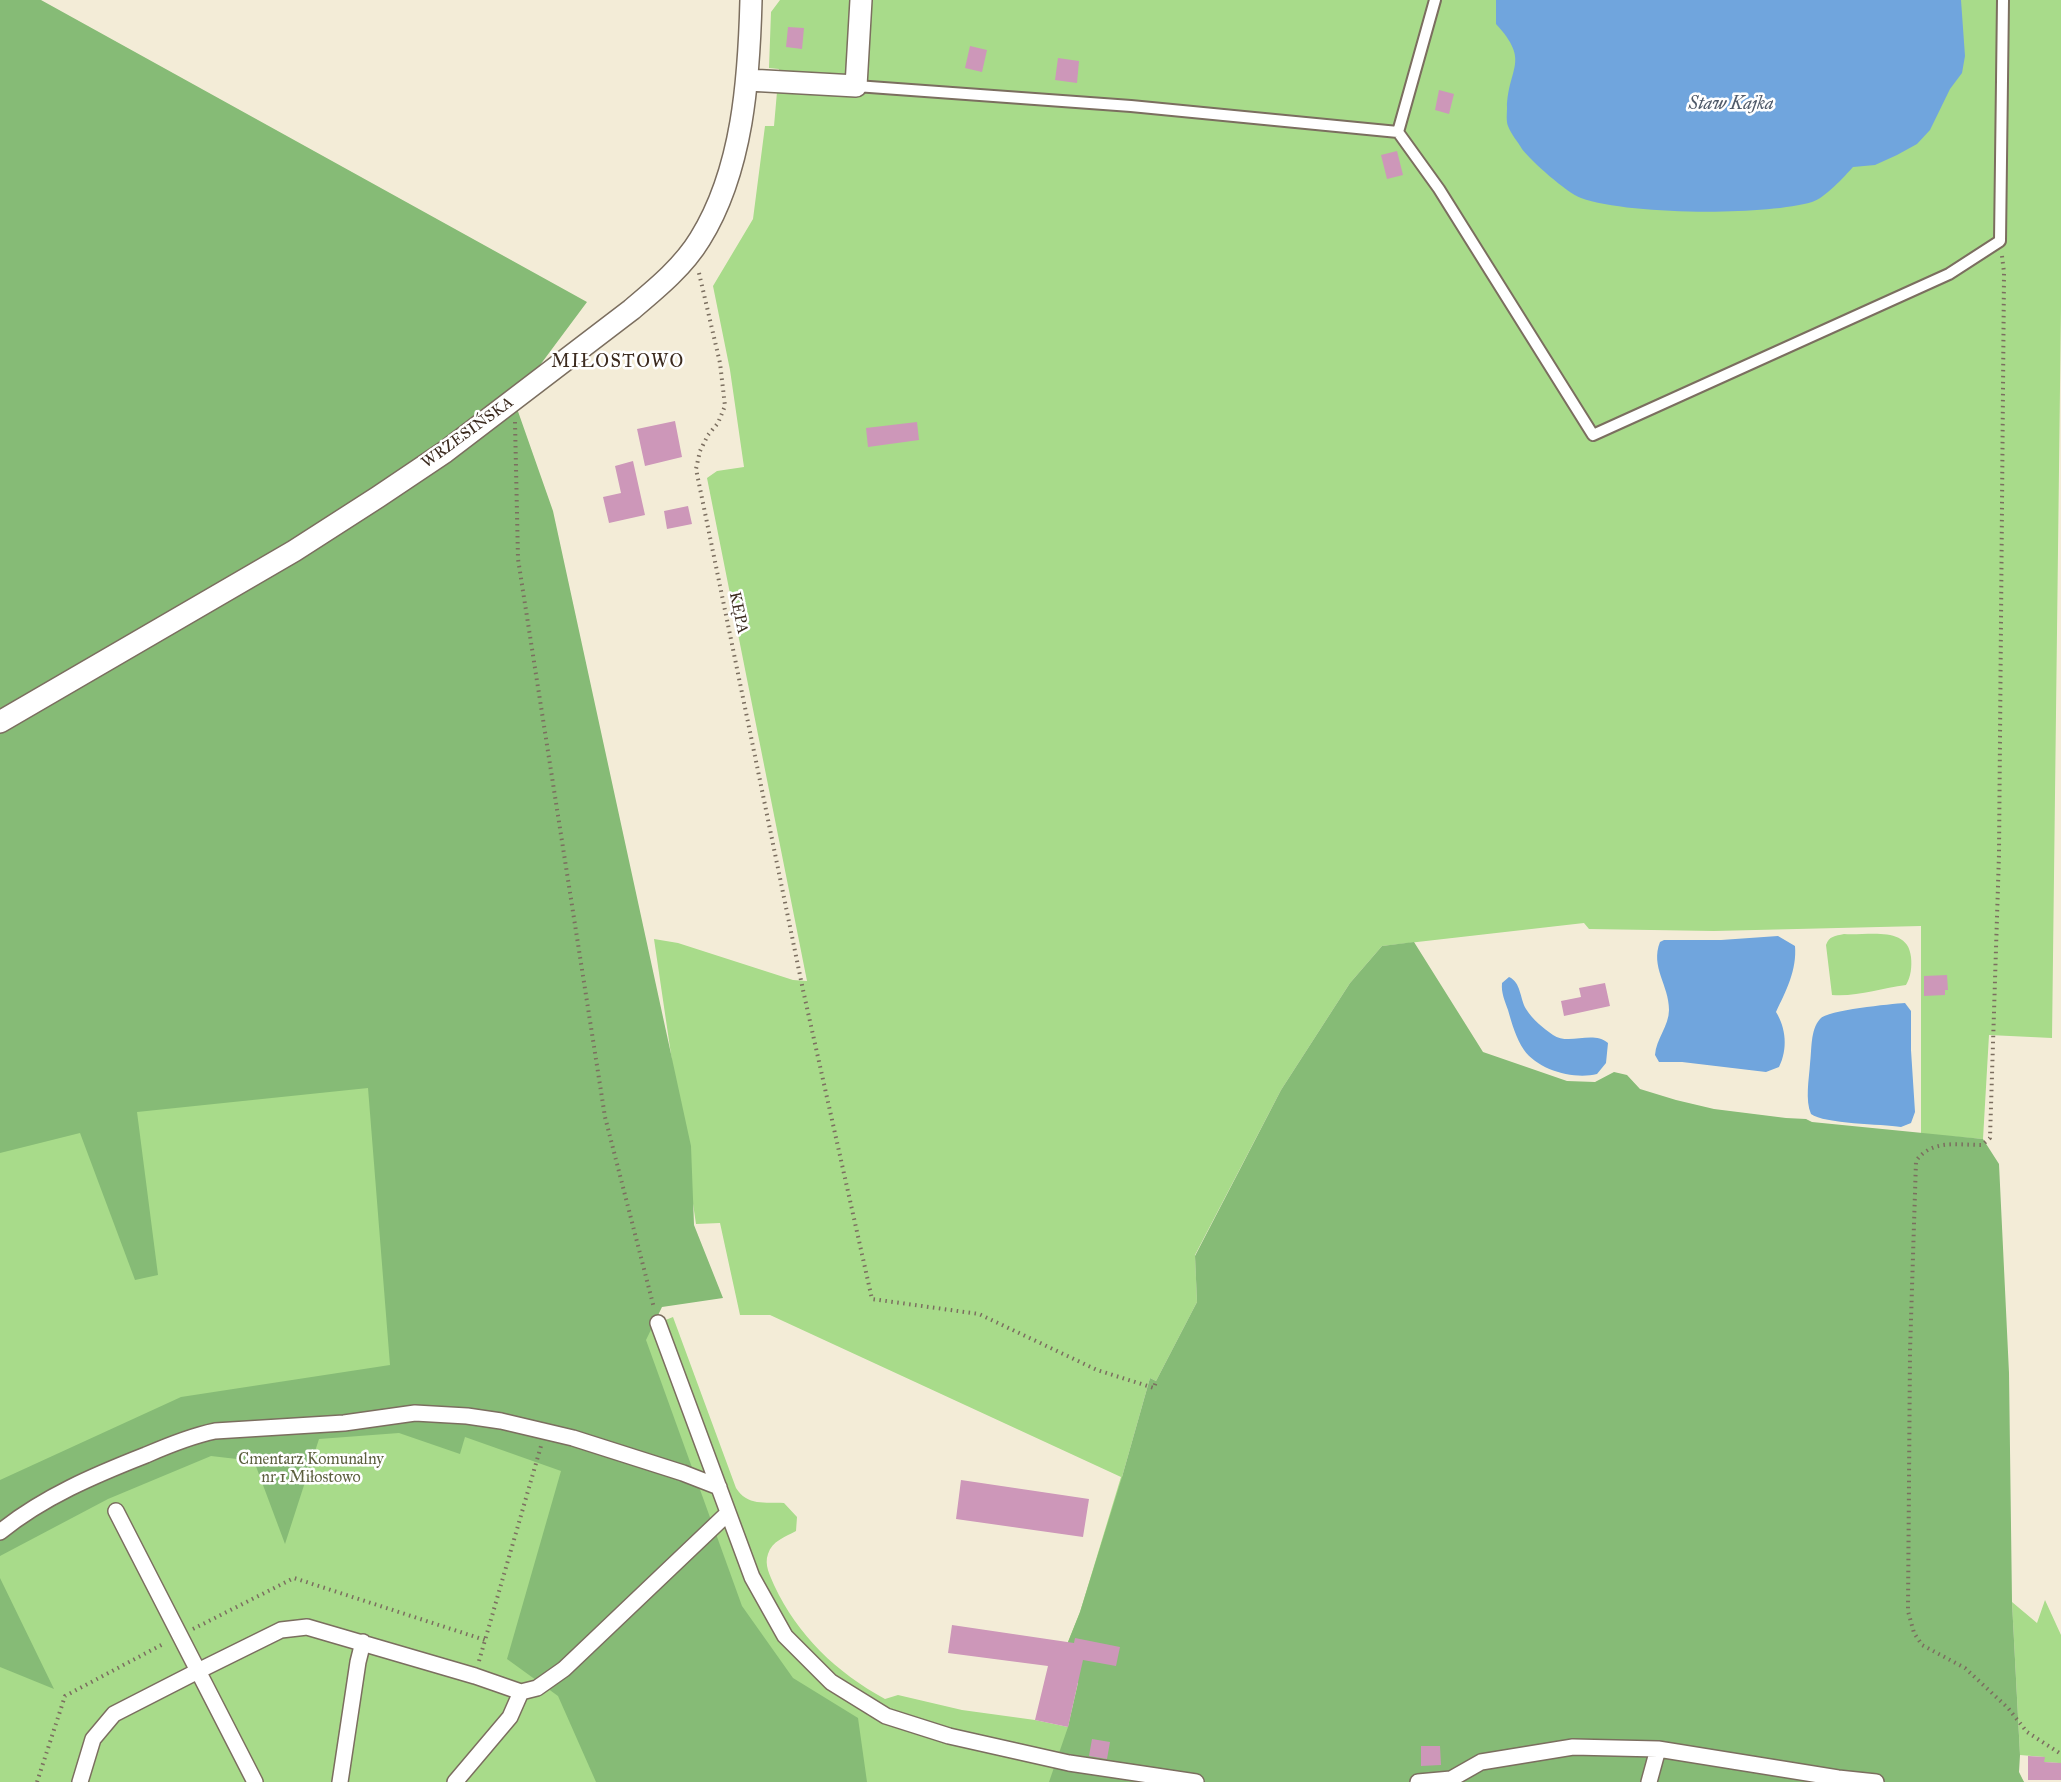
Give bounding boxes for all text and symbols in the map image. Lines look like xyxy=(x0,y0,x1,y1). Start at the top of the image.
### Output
water label: Staw Kajka xyxy=(1688,94,1774,116)
district label: MIŁOSTOWO xyxy=(551,352,685,374)
street label: WRZESIŃSKA xyxy=(418,393,518,473)
street label: KĘPA xyxy=(724,590,752,636)
park label: Cmentarz Komunalny nr 1 Miłostowo xyxy=(238,1450,384,1488)

